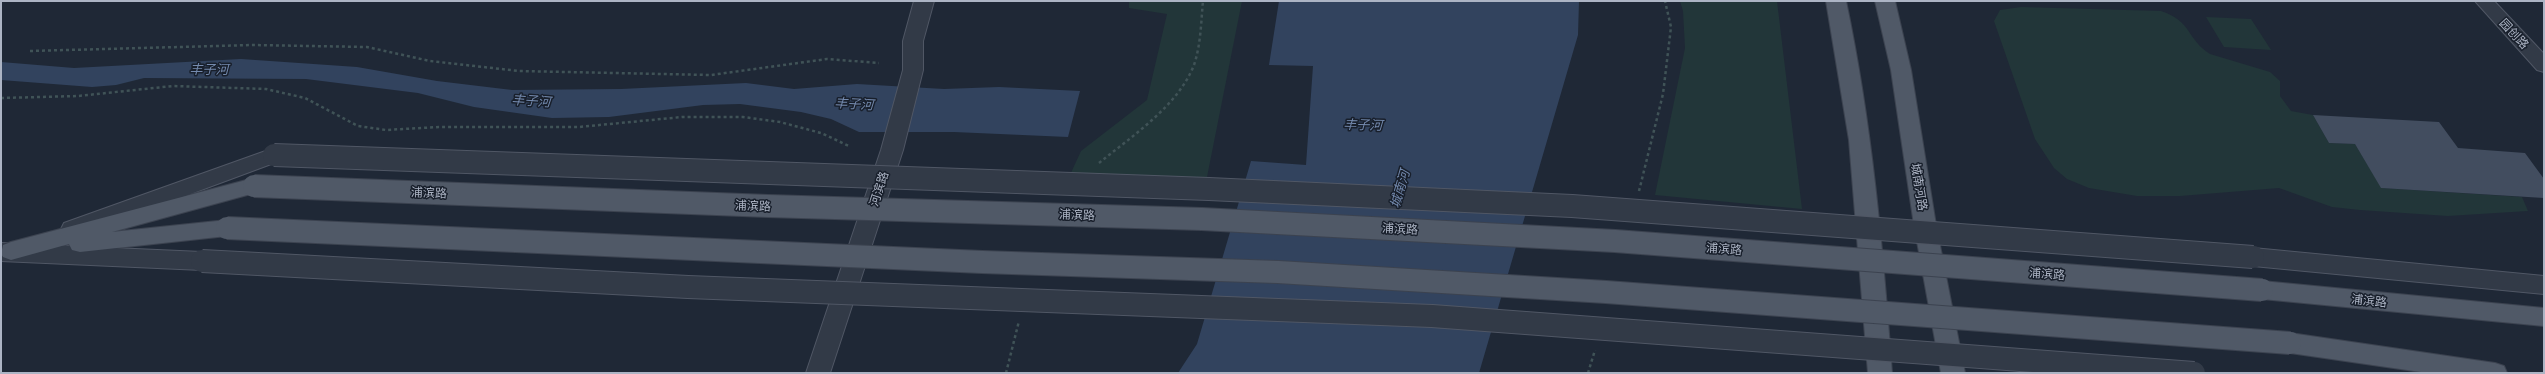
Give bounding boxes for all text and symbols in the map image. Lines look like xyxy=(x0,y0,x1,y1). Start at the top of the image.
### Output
street label: 园创路 xyxy=(2496,16,2532,52)
water label: 丰子河 xyxy=(190,62,228,78)
water label: 丰子河 xyxy=(511,92,551,110)
water label: 丰子河 xyxy=(834,95,874,113)
water label: 丰子河 xyxy=(1343,117,1383,133)
street label: 城南河路 xyxy=(1908,162,1930,212)
water label: 城南河 xyxy=(1387,168,1413,210)
street label: 河滨路 xyxy=(867,170,891,208)
street label: 浦滨路 xyxy=(411,185,447,201)
street label: 浦滨路 xyxy=(735,198,771,214)
street label: 浦滨路 xyxy=(1059,207,1095,223)
street label: 浦滨路 xyxy=(1382,221,1418,237)
street label: 浦滨路 xyxy=(1706,241,1742,257)
street label: 浦滨路 xyxy=(2029,266,2065,282)
street label: 浦滨路 xyxy=(2350,292,2388,310)

